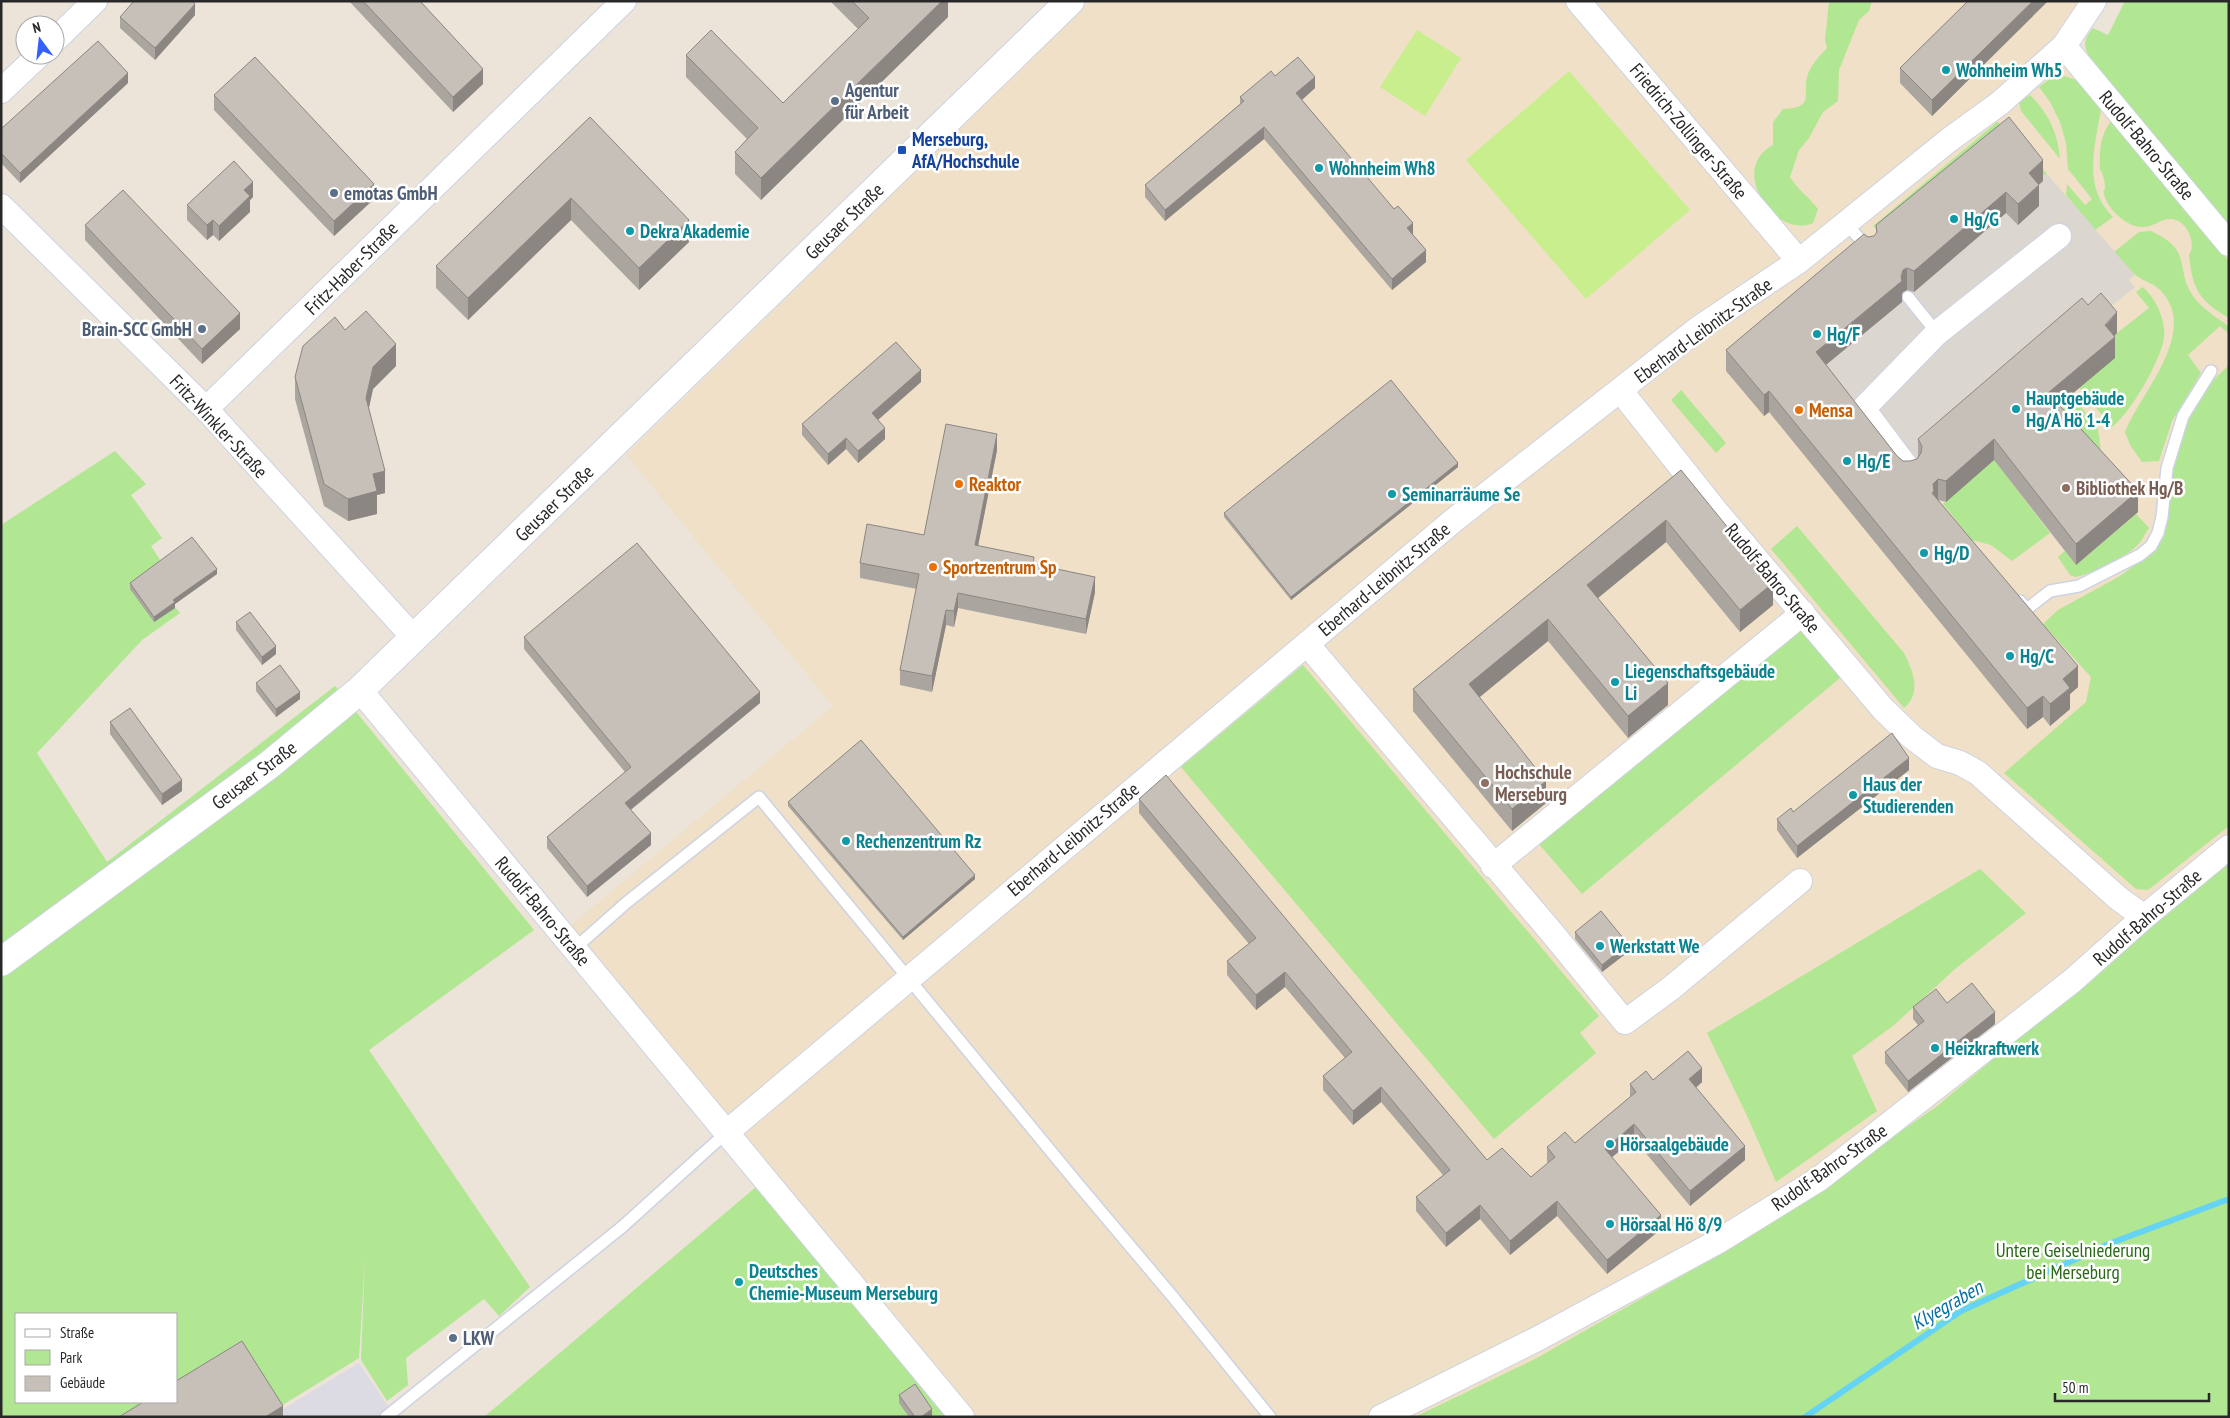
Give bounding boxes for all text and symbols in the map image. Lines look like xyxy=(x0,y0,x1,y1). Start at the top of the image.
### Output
north arrow xyxy=(15,15,65,65)
text: N xyxy=(31,18,43,37)
street label: Friedrich-Zollinger-Straße xyxy=(1625,58,1753,204)
place label: Wohnheim Wh5 xyxy=(1955,58,2063,82)
marker: Wohnheim Wh5 xyxy=(1940,64,1952,76)
place label: Agentur für Arbeit xyxy=(844,78,909,124)
street label: Rudolf-Bahro-Straße xyxy=(2094,85,2200,205)
marker: Agentur für Arbeit xyxy=(829,95,841,107)
place label: Merseburg, AfA/Hochschule xyxy=(911,127,1020,173)
marker: Merseburg, AfA/Hochschule xyxy=(896,144,908,156)
place label: Wohnheim Wh8 xyxy=(1328,156,1436,180)
marker: Wohnheim Wh8 xyxy=(1313,162,1325,174)
street label: Geusaer Straße xyxy=(800,178,888,264)
place label: emotas GmbH xyxy=(344,181,438,205)
marker: emotas GmbH xyxy=(328,187,340,199)
place label: Hg/G xyxy=(1964,207,1999,231)
marker: Hg/G xyxy=(1948,213,1960,225)
street label: Fritz-Haber-Straße xyxy=(299,216,403,320)
place label: Dekra Akademie xyxy=(640,219,750,243)
marker: Dekra Akademie xyxy=(624,225,636,237)
street label: Eberhard-Leibnitz-Straße xyxy=(1629,272,1777,388)
place label: Brain-SCC GmbH xyxy=(82,317,192,341)
place label: Hg/F xyxy=(1827,322,1860,346)
marker: Brain-SCC GmbH xyxy=(196,323,208,335)
marker: Hg/F xyxy=(1811,328,1823,340)
street label: Fritz-Winkler-Straße xyxy=(165,369,273,483)
place label: Hauptgebäude Hg/A Hö 1-4 xyxy=(2026,386,2124,432)
place label: Mensa xyxy=(1809,398,1853,422)
marker: Hauptgebäude Hg/A Hö 1-4 xyxy=(2010,403,2022,415)
marker: Mensa xyxy=(1793,404,1805,416)
place label: Hg/E xyxy=(1857,449,1890,473)
marker: Hg/E xyxy=(1841,455,1853,467)
street label: Geusaer Straße xyxy=(510,460,598,546)
place label: Reaktor xyxy=(969,472,1022,496)
place label: Bibliothek Hg/B xyxy=(2076,476,2183,500)
marker: Reaktor xyxy=(953,478,965,490)
place label: Seminarräume Se xyxy=(1402,482,1520,506)
marker: Bibliothek Hg/B xyxy=(2060,482,2072,494)
marker: Seminarräume Se xyxy=(1386,488,1398,500)
street label: Eberhard-Leibnitz-Straße xyxy=(1313,517,1455,641)
street label: Rudolf-Bahro-Straße xyxy=(1720,518,1826,638)
place label: Hg/D xyxy=(1934,541,1969,565)
marker: Hg/D xyxy=(1918,547,1930,559)
place label: Sportzentrum Sp xyxy=(943,555,1057,579)
marker: Sportzentrum Sp xyxy=(927,561,939,573)
place label: Hg/C xyxy=(2020,644,2054,668)
marker: Hg/C xyxy=(2004,650,2016,662)
place label: Liegenschaftsgebäude Li xyxy=(1625,659,1775,705)
marker: Liegenschaftsgebäude Li xyxy=(1609,676,1621,688)
street label: Geusaer Straße xyxy=(207,735,301,815)
place label: Hochschule Merseburg xyxy=(1495,760,1572,806)
place label: Haus der Studierenden xyxy=(1863,772,1954,818)
street label: Eberhard-Leibnitz-Straße xyxy=(1002,777,1144,901)
marker: Hochschule Merseburg xyxy=(1479,777,1491,789)
marker: Haus der Studierenden xyxy=(1847,789,1859,801)
place label: Rechenzentrum Rz xyxy=(856,829,981,853)
marker: Rechenzentrum Rz xyxy=(840,835,852,847)
street label: Rudolf-Bahro-Straße xyxy=(490,851,596,971)
street label: Rudolf-Bahro-Straße xyxy=(2088,863,2206,971)
place label: Werkstatt We xyxy=(1609,934,1700,958)
marker: Werkstatt We xyxy=(1594,940,1606,952)
place label: Heizkraftwerk xyxy=(1945,1036,2039,1060)
marker: Heizkraftwerk xyxy=(1929,1042,1941,1054)
street label: Rudolf-Bahro-Straße xyxy=(1767,1118,1892,1216)
place label: Hörsaalgebäude xyxy=(1620,1132,1729,1156)
marker: Hörsaalgebäude xyxy=(1604,1138,1616,1150)
place label: Hörsaal Hö 8/9 xyxy=(1620,1212,1722,1236)
marker: Hörsaal Hö 8/9 xyxy=(1604,1218,1616,1230)
park label: Untere Geiselniederung bei Merseburg xyxy=(1996,1238,2150,1284)
place label: Deutsches Chemie-Museum Merseburg xyxy=(749,1259,938,1305)
water label: Klyegraben xyxy=(1907,1274,1988,1336)
marker: Deutsches Chemie-Museum Merseburg xyxy=(733,1276,745,1288)
legend xyxy=(15,1313,178,1403)
text: Straße xyxy=(60,1323,94,1342)
place label: LKW xyxy=(463,1326,494,1350)
marker: LKW xyxy=(447,1332,459,1344)
text: Park xyxy=(60,1348,82,1367)
scale bar xyxy=(2055,1370,2209,1402)
text: Gebäude xyxy=(60,1373,105,1392)
text: 50 m xyxy=(2062,1378,2088,1397)

